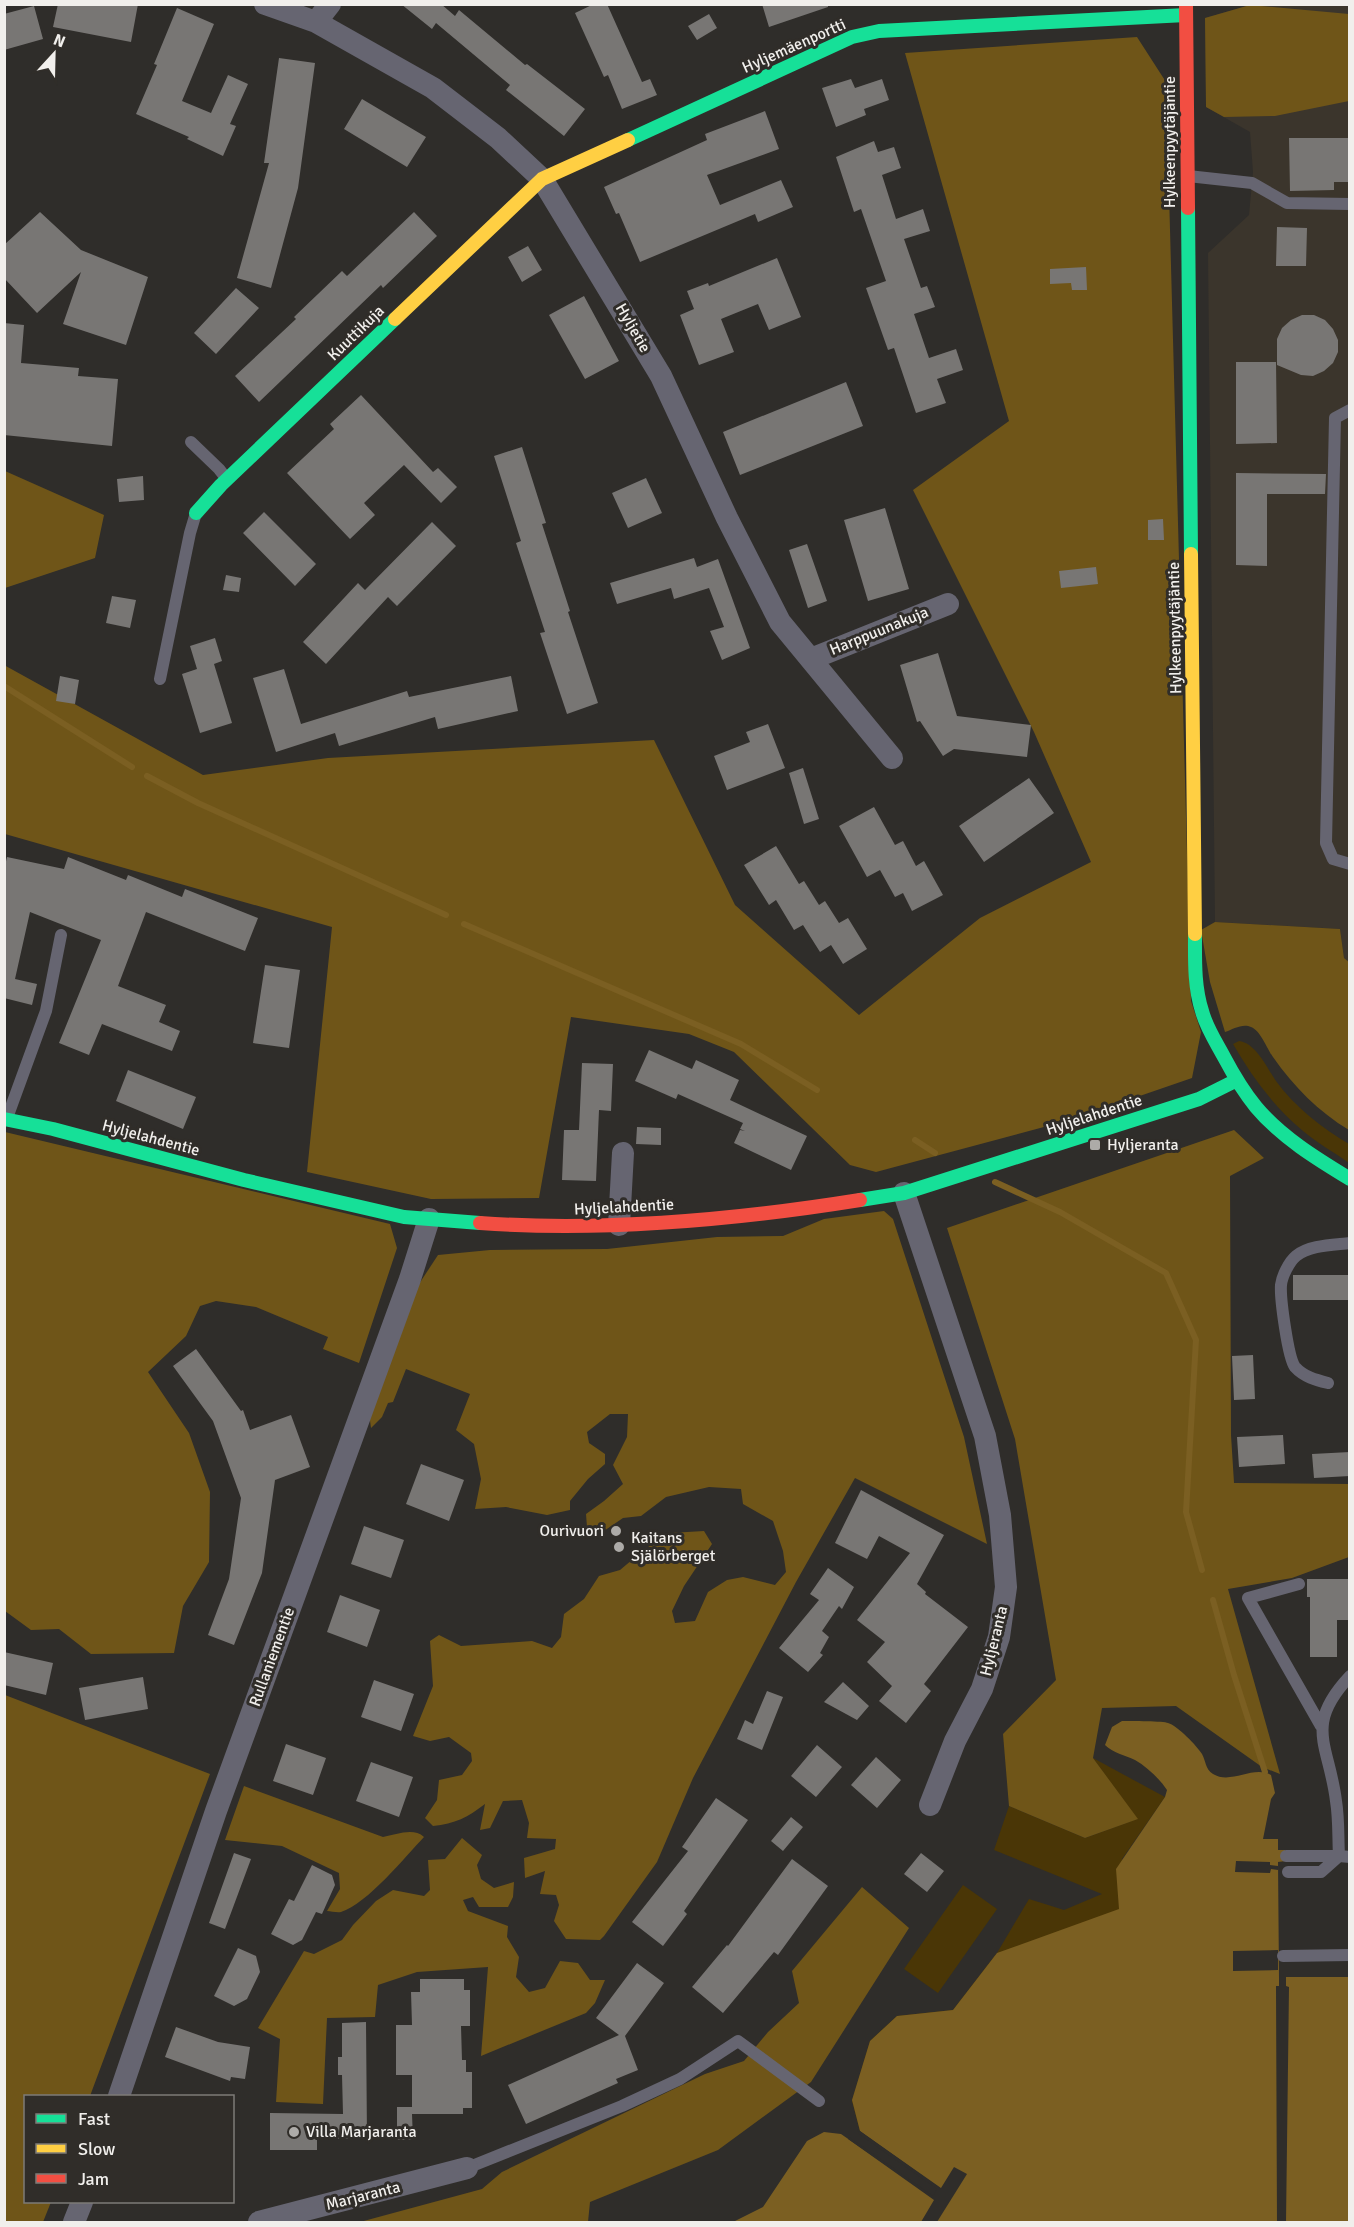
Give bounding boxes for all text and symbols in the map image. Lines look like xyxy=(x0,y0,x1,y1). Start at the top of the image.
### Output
street label: Hyljemäenportti xyxy=(739,14,849,78)
north arrow xyxy=(24,24,84,84)
text: N xyxy=(50,30,68,52)
street label: Hylkeenpyytäjäntie xyxy=(1160,76,1180,208)
street label: Hyljetie xyxy=(611,300,655,356)
street label: Kuuttikuja xyxy=(323,301,389,365)
street label: Hylkeenpyytäjäntie xyxy=(1164,562,1186,694)
street label: Harppuunakuja xyxy=(827,602,931,660)
street label: Hyljelahdentie xyxy=(1043,1090,1145,1140)
street label: Hyljelahdentie xyxy=(100,1115,202,1161)
place label: Hyljeranta xyxy=(1107,1135,1179,1155)
marker: Hyljeranta xyxy=(1088,1138,1102,1152)
street label: Hyljelahdentie xyxy=(573,1194,675,1220)
place label: Ourivuori xyxy=(540,1521,604,1541)
marker: Ourivuori xyxy=(609,1524,623,1538)
place label: Kaitans Själörberget xyxy=(631,1528,716,1566)
marker: Kaitans Själörberget xyxy=(612,1540,626,1554)
street label: Hyljeranta xyxy=(976,1604,1012,1678)
street label: Rullaniementie xyxy=(245,1605,299,1709)
legend xyxy=(24,2095,234,2203)
text: Fast xyxy=(78,2108,110,2130)
place label: Villa Marjaranta xyxy=(306,2122,417,2142)
marker: Villa Marjaranta xyxy=(287,2125,301,2139)
text: Slow xyxy=(78,2138,115,2160)
text: Jam xyxy=(78,2168,109,2190)
street label: Marjaranta xyxy=(324,2177,402,2215)

